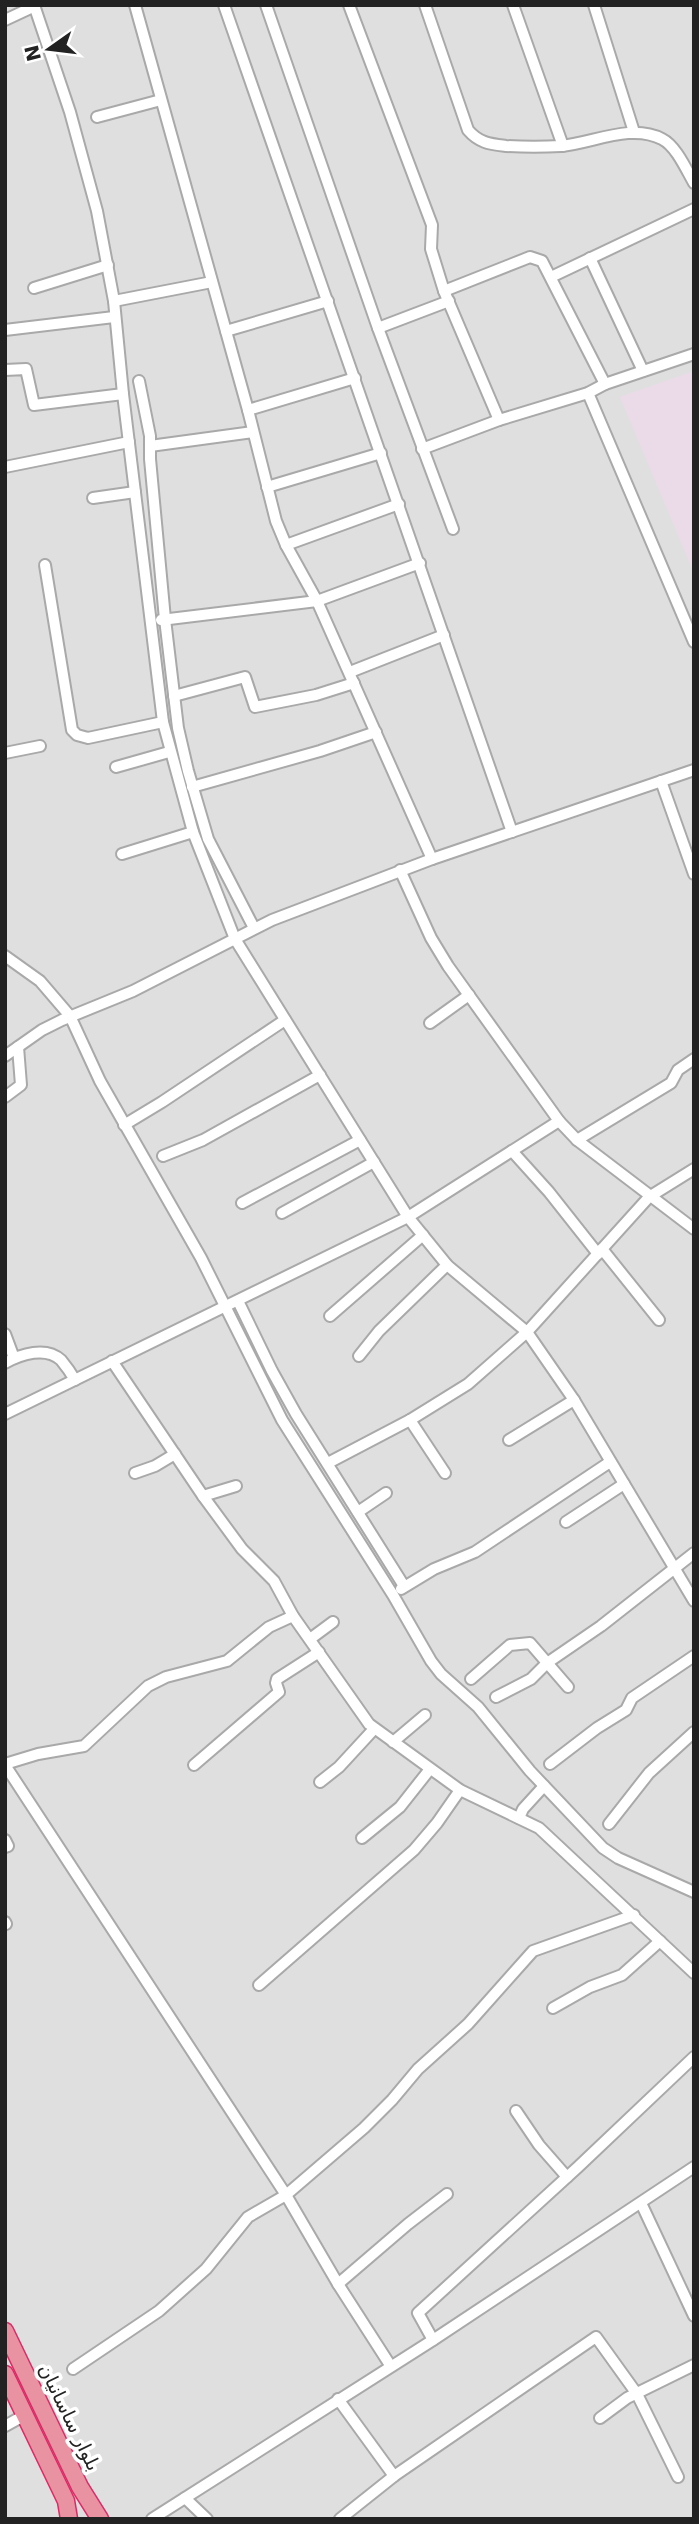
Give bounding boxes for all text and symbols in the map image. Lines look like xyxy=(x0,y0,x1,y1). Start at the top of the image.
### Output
north arrow xyxy=(14,14,84,84)
text: N xyxy=(20,43,45,63)
street label: بلوار ساسانیان xyxy=(34,2360,105,2474)

